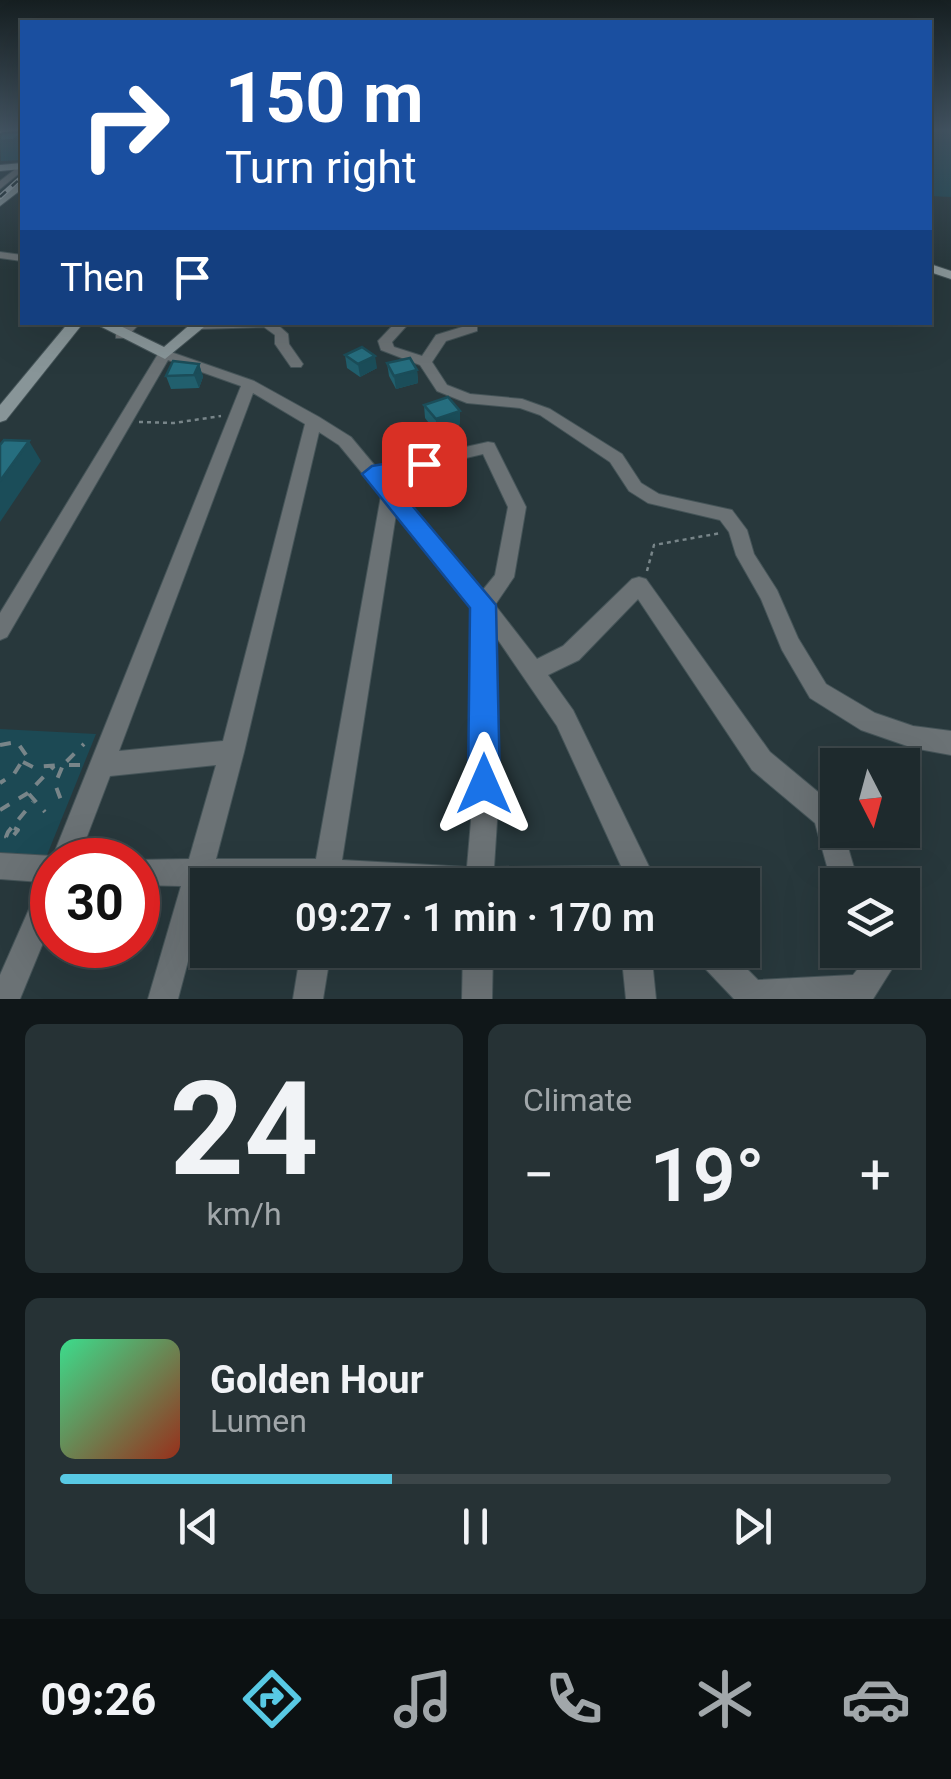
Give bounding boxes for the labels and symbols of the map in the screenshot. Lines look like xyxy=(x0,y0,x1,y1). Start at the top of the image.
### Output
pin xyxy=(382,422,467,507)
position arrow xyxy=(432,732,536,836)
north arrow xyxy=(820,748,920,848)
speed limit sign: 30 xyxy=(30,838,160,968)

